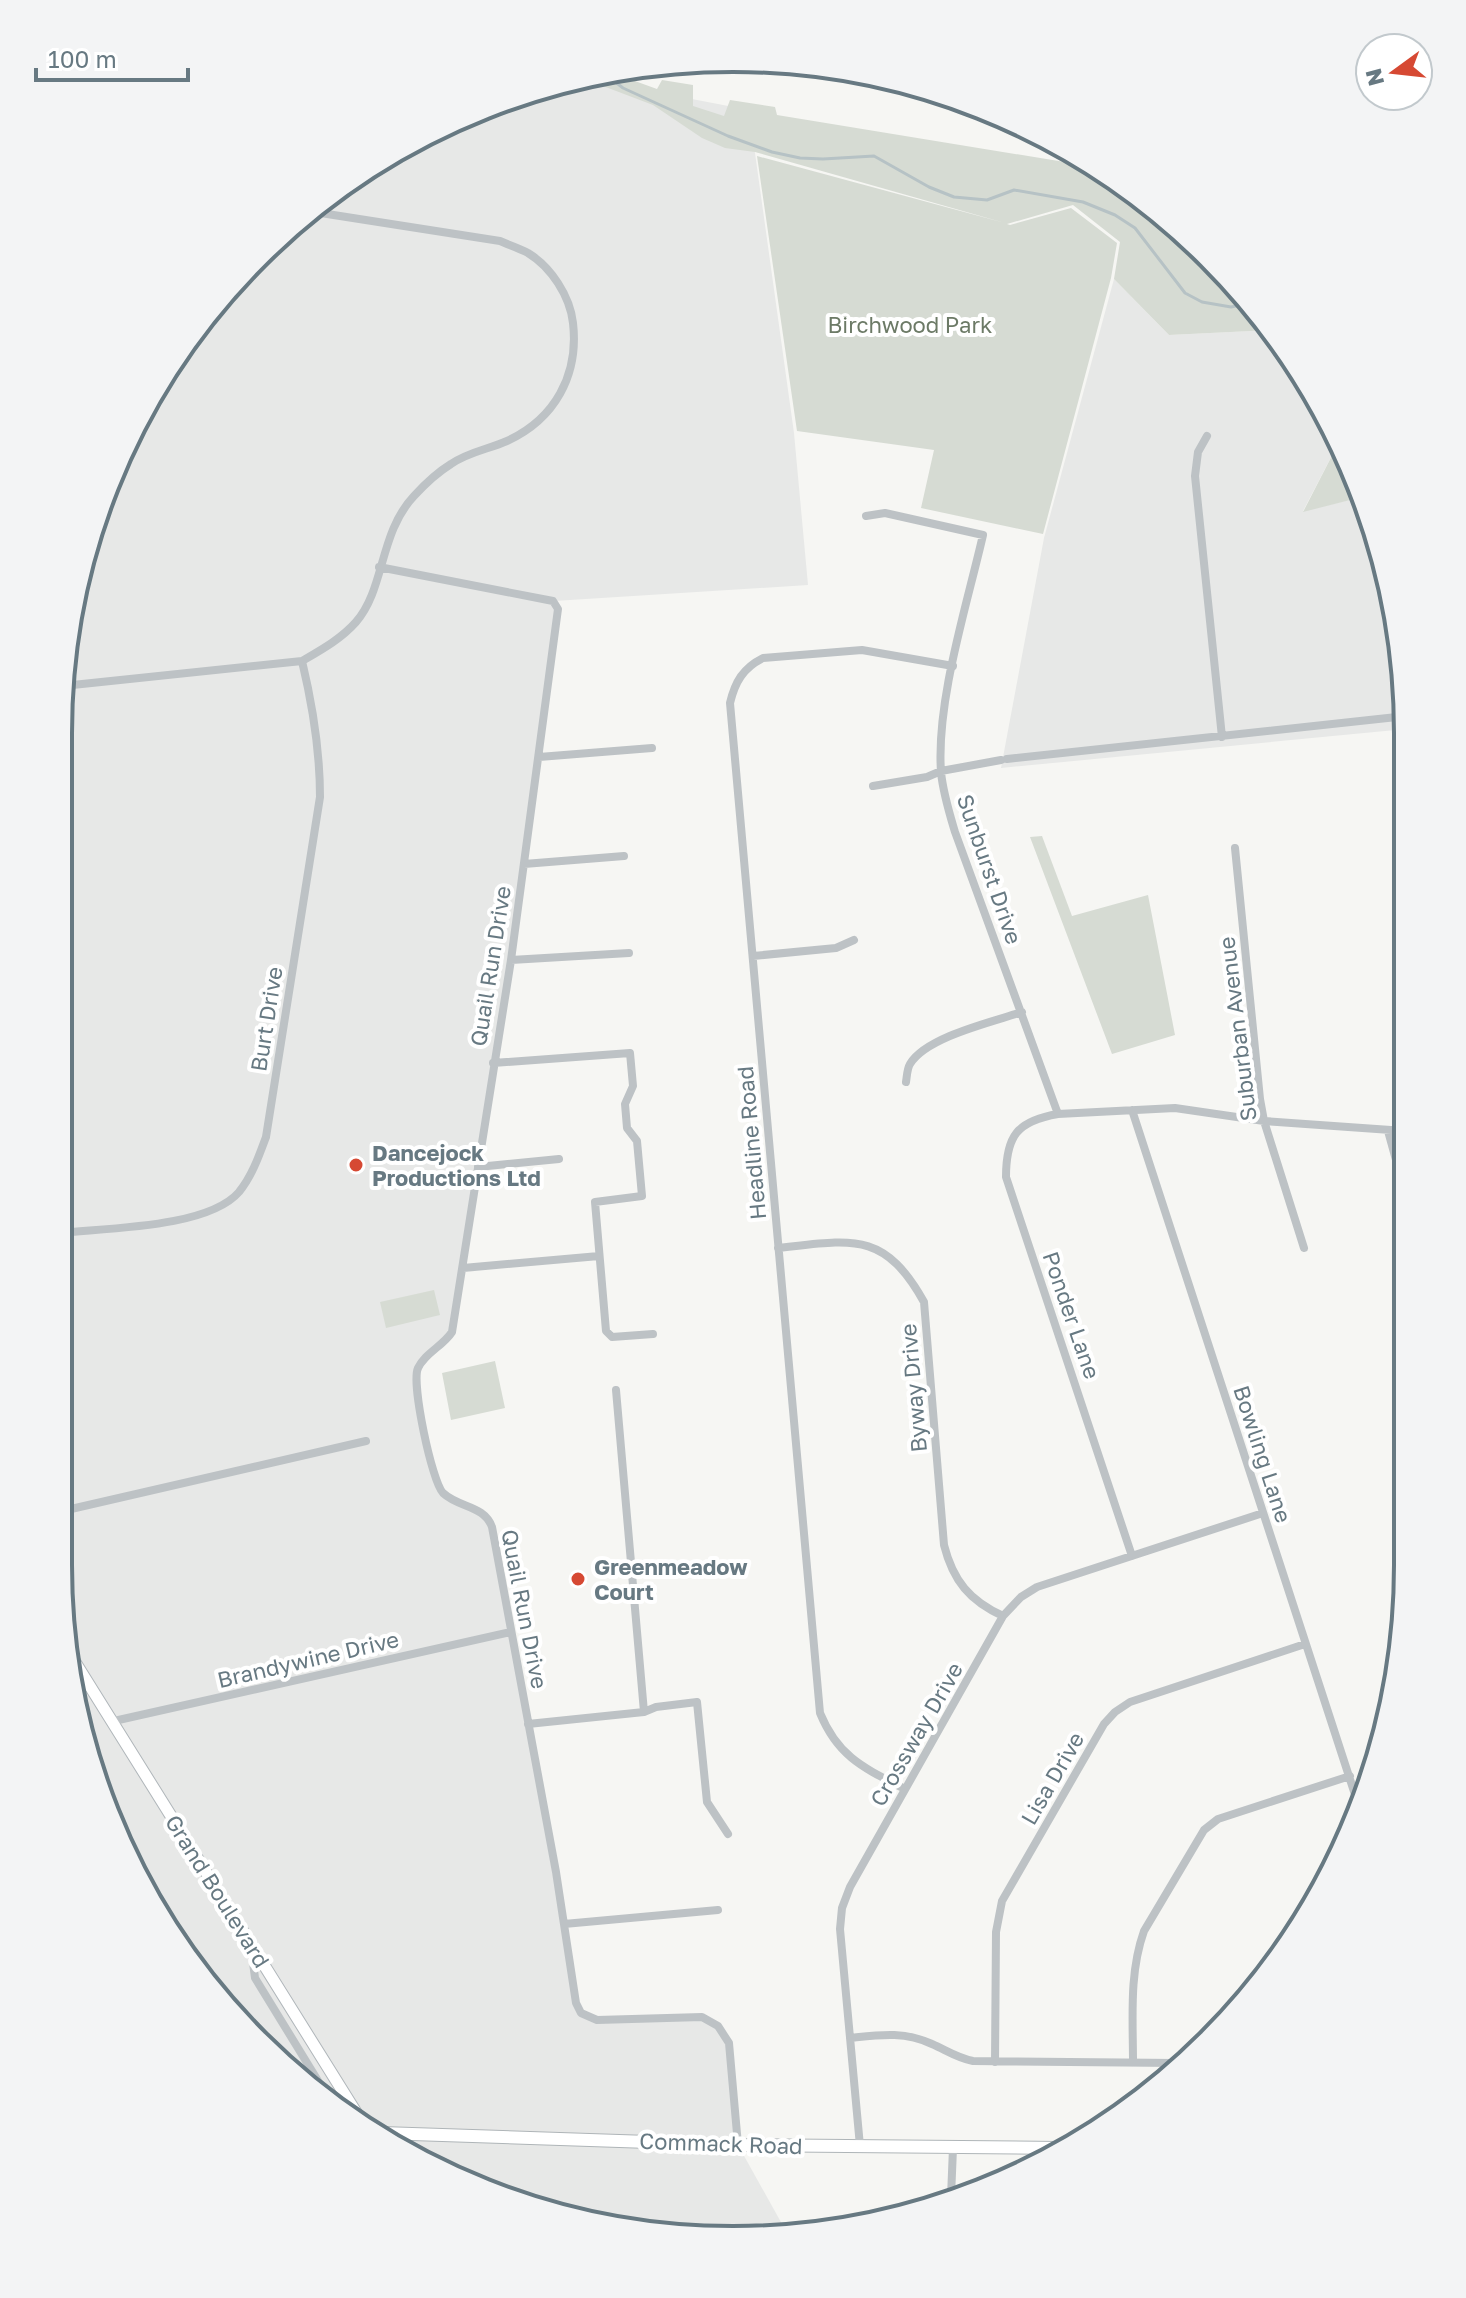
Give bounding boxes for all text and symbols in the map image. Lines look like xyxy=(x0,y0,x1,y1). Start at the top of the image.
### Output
scale bar xyxy=(36,32,188,82)
north arrow xyxy=(1354,32,1434,112)
text: 100 m xyxy=(48,44,117,73)
text: N xyxy=(1359,66,1389,89)
park label: Birchwood Park xyxy=(828,311,992,338)
street label: Sunburst Drive xyxy=(952,790,1028,948)
street label: Quail Run Drive xyxy=(464,884,516,1048)
street label: Suburban Avenue xyxy=(1212,935,1262,1123)
street label: Burt Drive xyxy=(244,965,288,1073)
street label: Headline Road xyxy=(731,1065,771,1221)
place label: Dancejock Productions Ltd xyxy=(372,1139,541,1191)
marker: Dancejock Productions Ltd xyxy=(347,1156,365,1174)
street label: Ponder Lane xyxy=(1038,1248,1106,1382)
street label: Byway Drive xyxy=(894,1323,932,1453)
street label: Bowling Lane xyxy=(1228,1382,1298,1526)
street label: Quail Run Drive xyxy=(496,1527,554,1691)
place label: Greenmeadow Court xyxy=(594,1553,748,1605)
marker: Greenmeadow Court xyxy=(569,1570,587,1588)
street label: Brandywine Drive xyxy=(215,1625,401,1693)
street label: Crossway Drive xyxy=(864,1657,968,1811)
street label: Lisa Drive xyxy=(1015,1727,1089,1829)
street label: Grand Boulevard xyxy=(160,1810,276,1972)
street label: Commack Road xyxy=(639,2127,803,2159)

